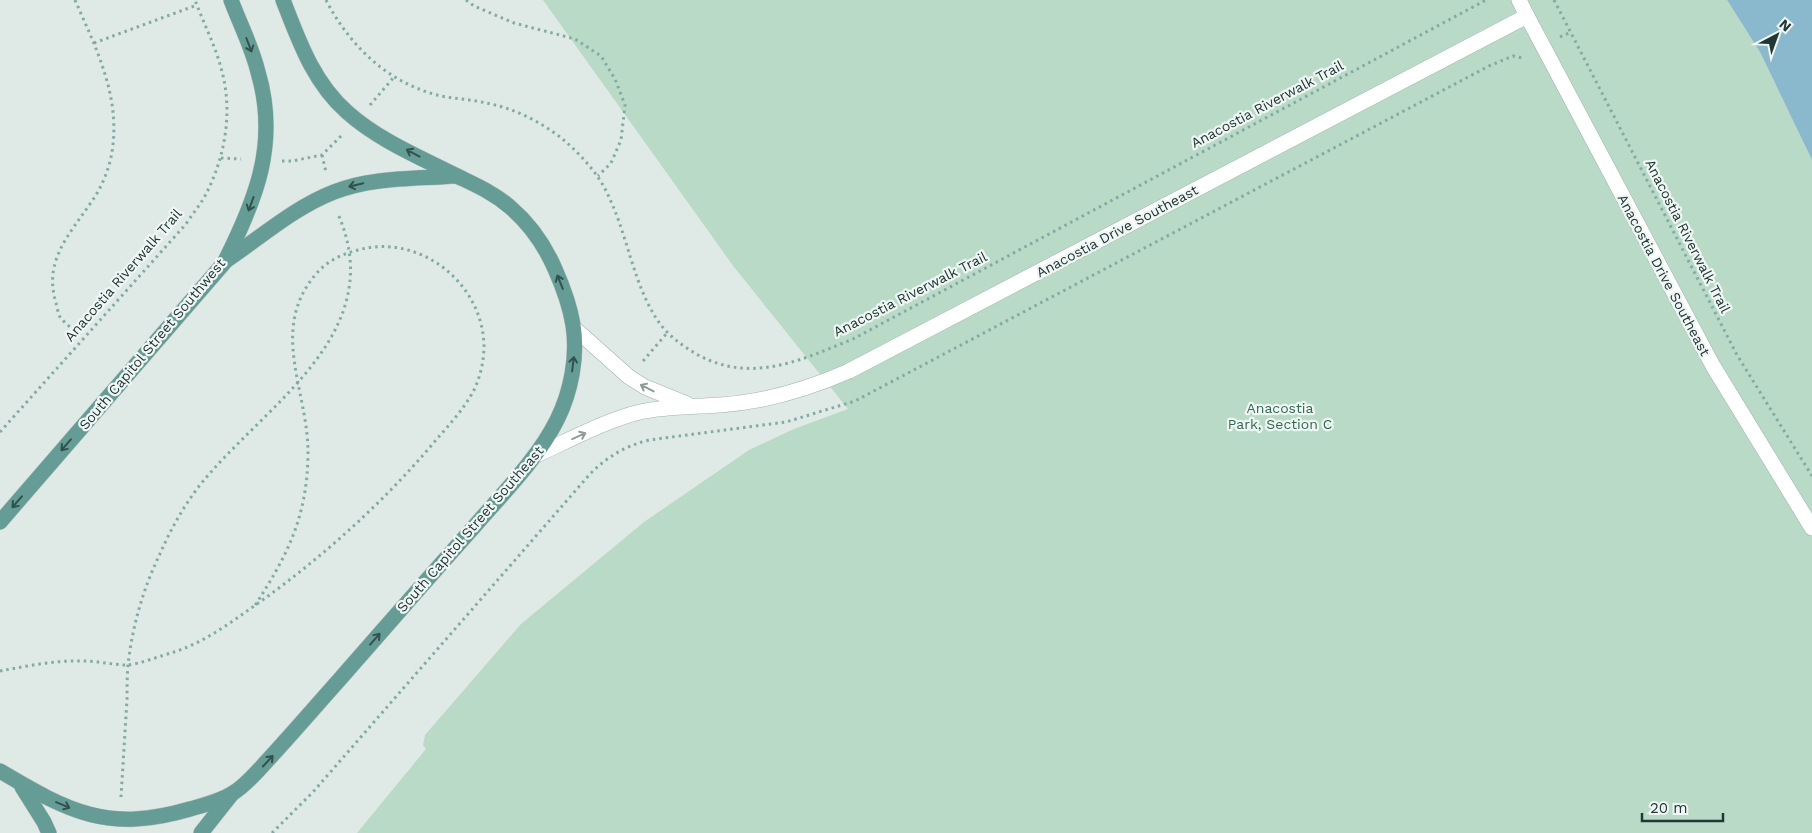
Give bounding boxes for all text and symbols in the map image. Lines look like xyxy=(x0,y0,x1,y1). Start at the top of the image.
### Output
north arrow xyxy=(1752,10,1802,60)
text: N xyxy=(1776,16,1795,35)
one-way arrow xyxy=(245,37,254,53)
street label: Anacostia Riverwalk Trail xyxy=(1188,57,1347,151)
one-way arrow xyxy=(406,148,421,158)
street label: Anacostia Riverwalk Trail xyxy=(1642,157,1734,316)
one-way arrow xyxy=(348,181,364,190)
street label: Anacostia Drive Southeast xyxy=(1033,181,1201,281)
street label: Anacostia Drive Southeast xyxy=(1614,191,1714,359)
one-way arrow xyxy=(246,195,255,211)
street label: Anacostia Riverwalk Trail xyxy=(61,205,185,344)
street label: Anacostia Riverwalk Trail xyxy=(831,248,990,340)
street label: South Capitol Street Southwest xyxy=(76,255,228,433)
one-way arrow xyxy=(555,274,564,289)
one-way arrow xyxy=(568,356,578,372)
one-way arrow xyxy=(640,383,655,393)
park label: Anacostia Park, Section C xyxy=(1228,400,1332,432)
one-way arrow xyxy=(571,431,586,441)
one-way arrow xyxy=(60,438,72,451)
street label: South Capitol Street Southeast xyxy=(393,443,547,615)
one-way arrow xyxy=(12,495,23,508)
one-way arrow xyxy=(369,632,381,645)
one-way arrow xyxy=(262,754,274,767)
scale bar xyxy=(1642,790,1723,822)
text: 20 m xyxy=(1650,799,1688,817)
one-way arrow xyxy=(55,801,70,811)

